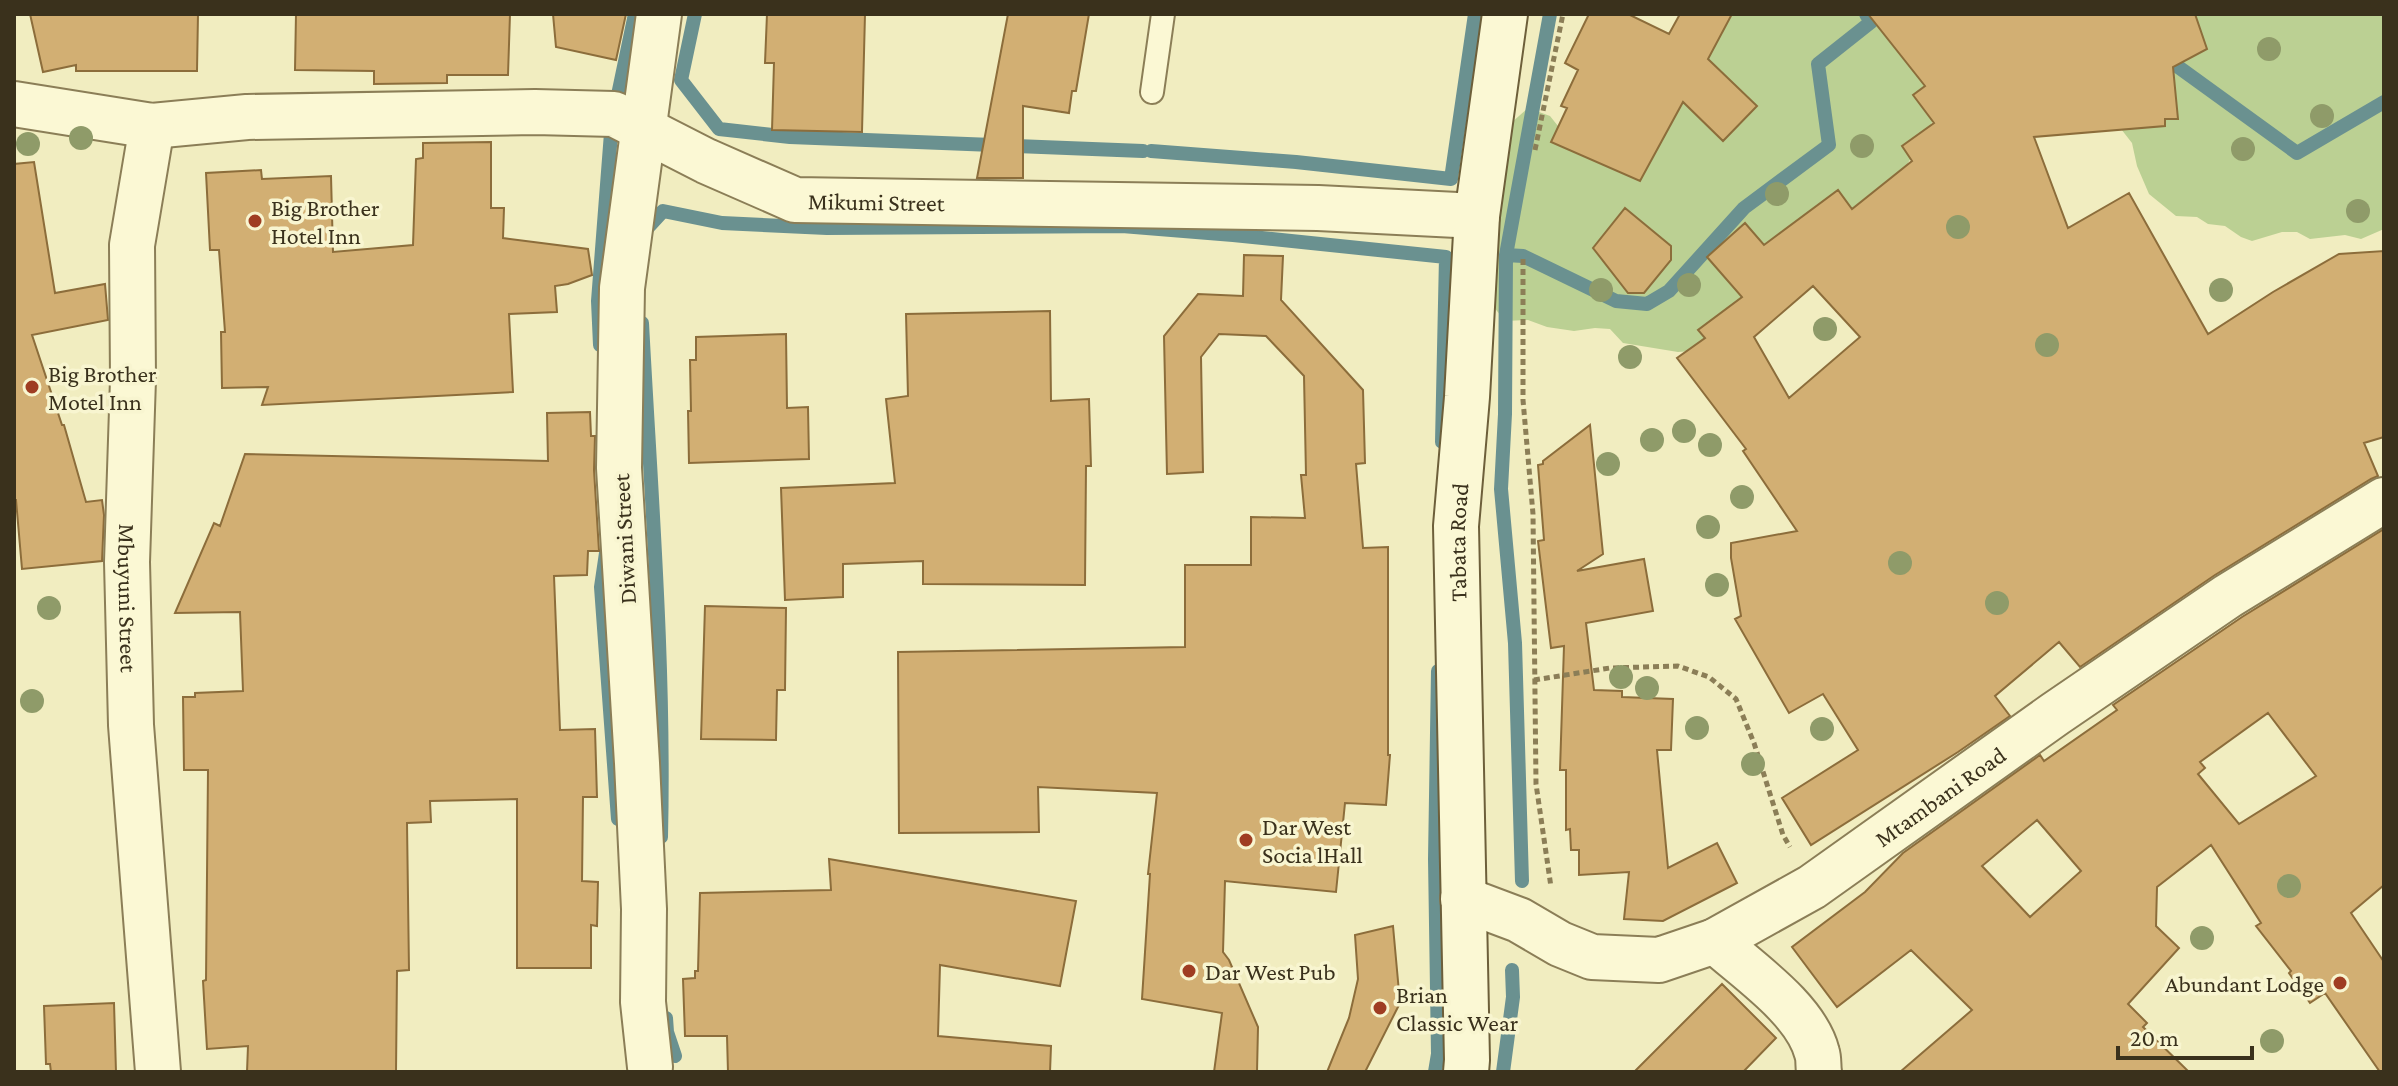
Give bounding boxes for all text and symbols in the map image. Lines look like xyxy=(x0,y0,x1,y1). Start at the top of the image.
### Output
street label: Mikumi Street xyxy=(808,187,946,216)
place label: Big Brother Hotel Inn xyxy=(271,194,380,249)
marker: Big Brother Hotel Inn xyxy=(246,212,264,230)
place label: Big Brother Motel Inn xyxy=(48,360,157,415)
marker: Big Brother Motel Inn xyxy=(23,378,41,396)
street label: Diwani Street xyxy=(607,472,641,605)
street label: Tabata Road xyxy=(1442,481,1473,602)
street label: Mbuyuni Street xyxy=(113,523,143,674)
street label: Mtambani Road xyxy=(1869,740,2011,852)
place label: Dar West Socia lHall xyxy=(1262,813,1363,868)
marker: Dar West Socia lHall xyxy=(1237,831,1255,849)
place label: Dar West Pub xyxy=(1205,958,1336,985)
marker: Dar West Pub xyxy=(1180,962,1198,980)
place label: Abundant Lodge xyxy=(2165,970,2324,997)
marker: Abundant Lodge xyxy=(2331,974,2349,992)
place label: Brian Classic Wear xyxy=(1396,981,1519,1036)
marker: Brian Classic Wear xyxy=(1371,999,1389,1017)
scale bar xyxy=(2118,1010,2252,1060)
text: 20 m xyxy=(2130,1024,2179,1051)

